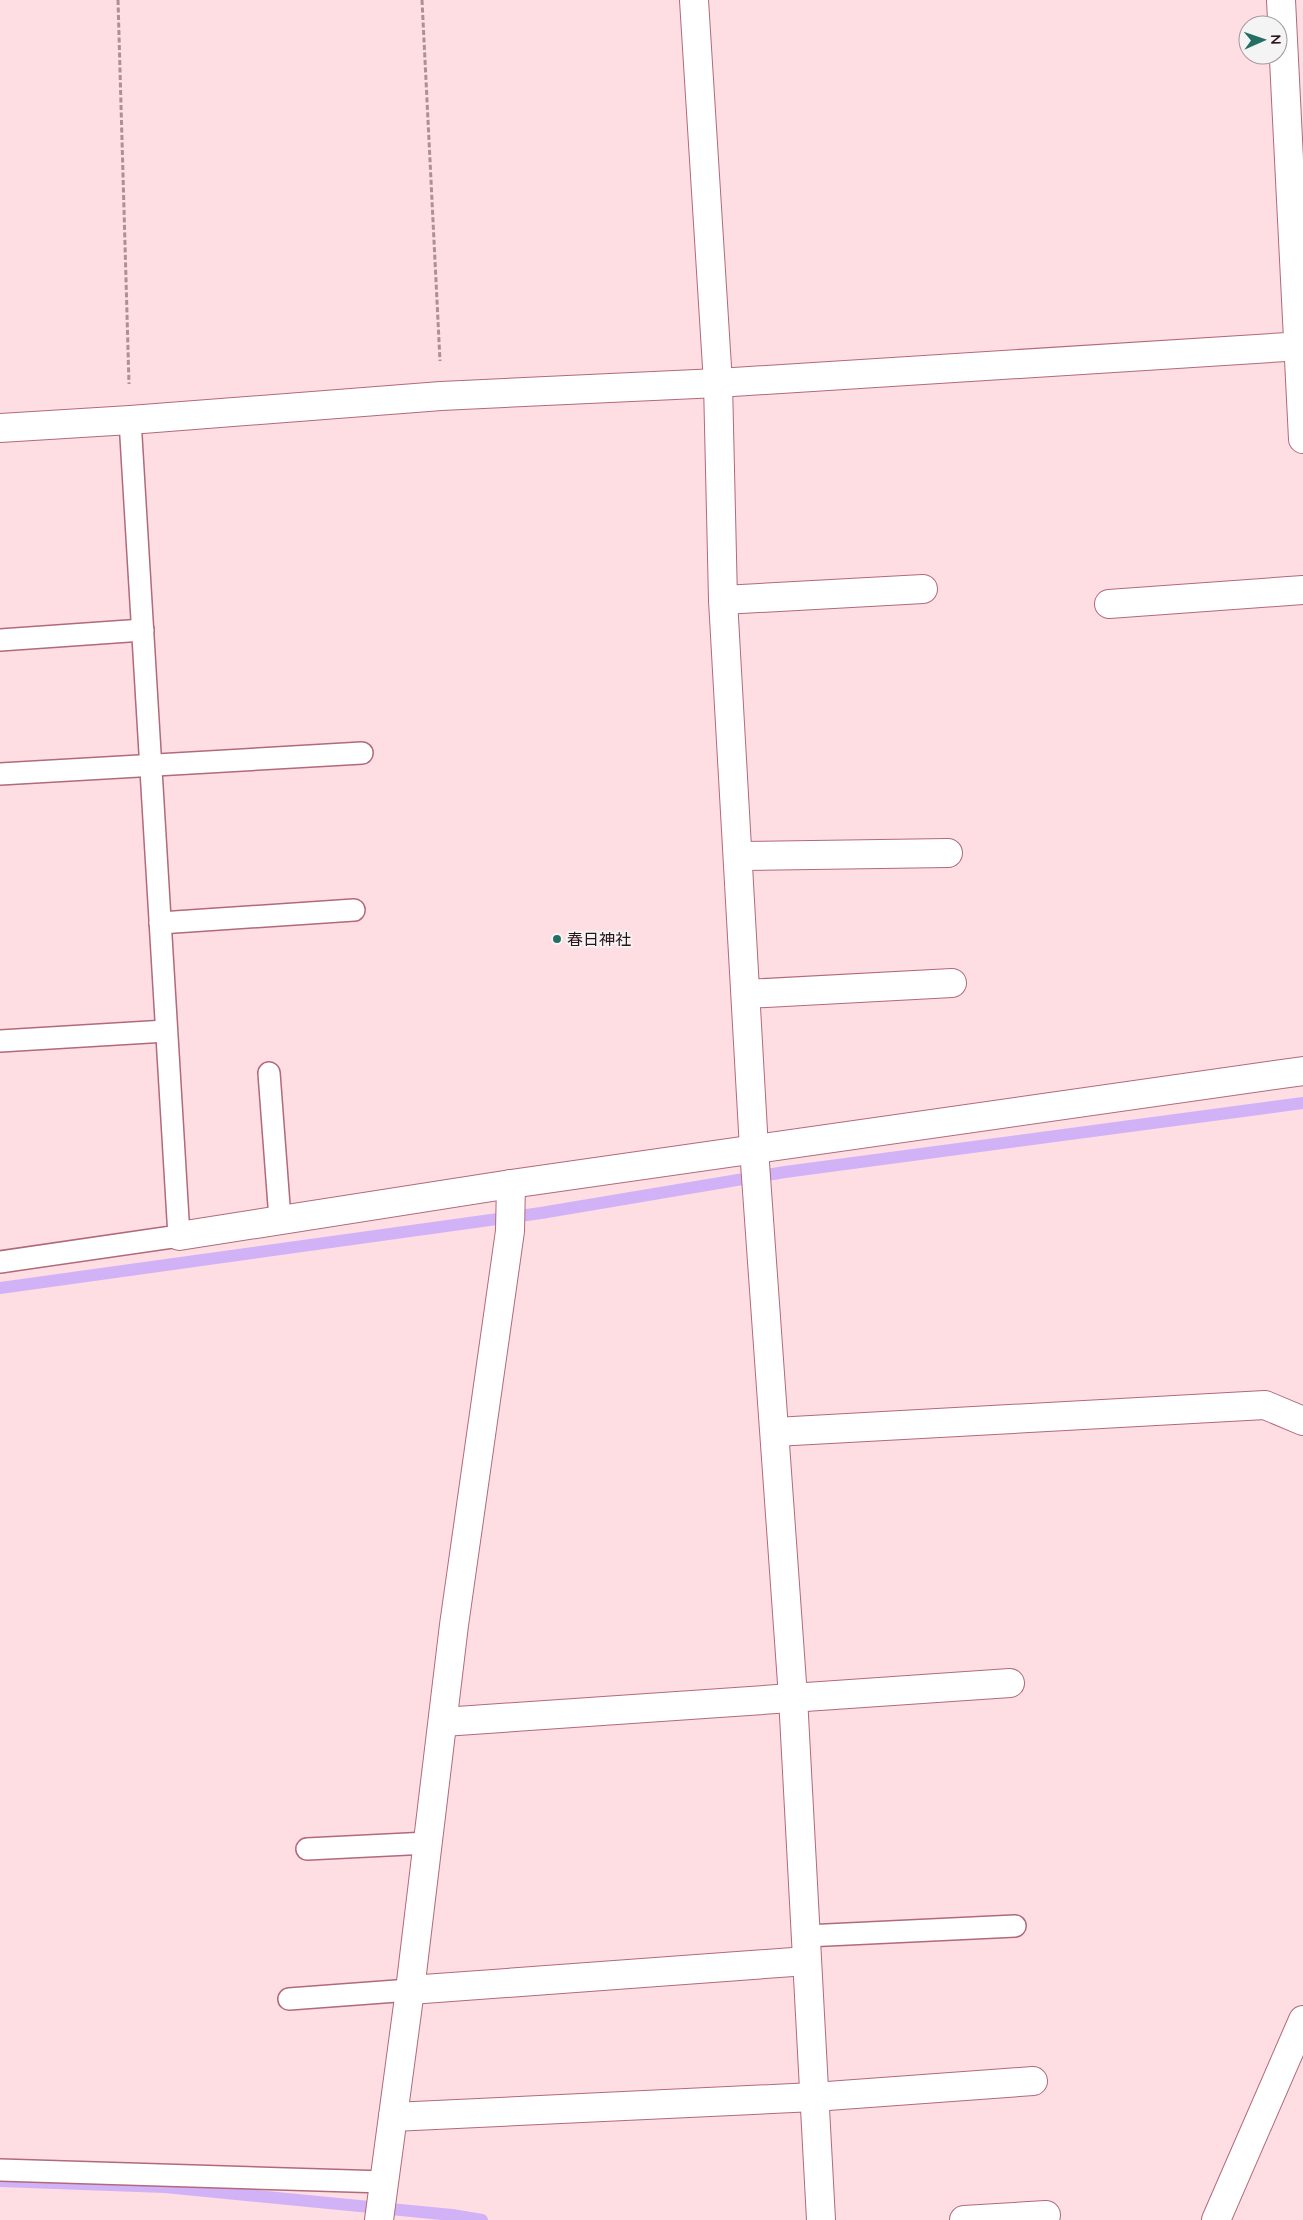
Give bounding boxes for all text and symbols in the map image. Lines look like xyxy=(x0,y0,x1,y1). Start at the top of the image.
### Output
north arrow xyxy=(1238,15,1288,65)
text: N xyxy=(1267,34,1285,45)
place label: 春日神社 xyxy=(567,929,631,949)
marker: 春日神社 xyxy=(551,933,563,945)

